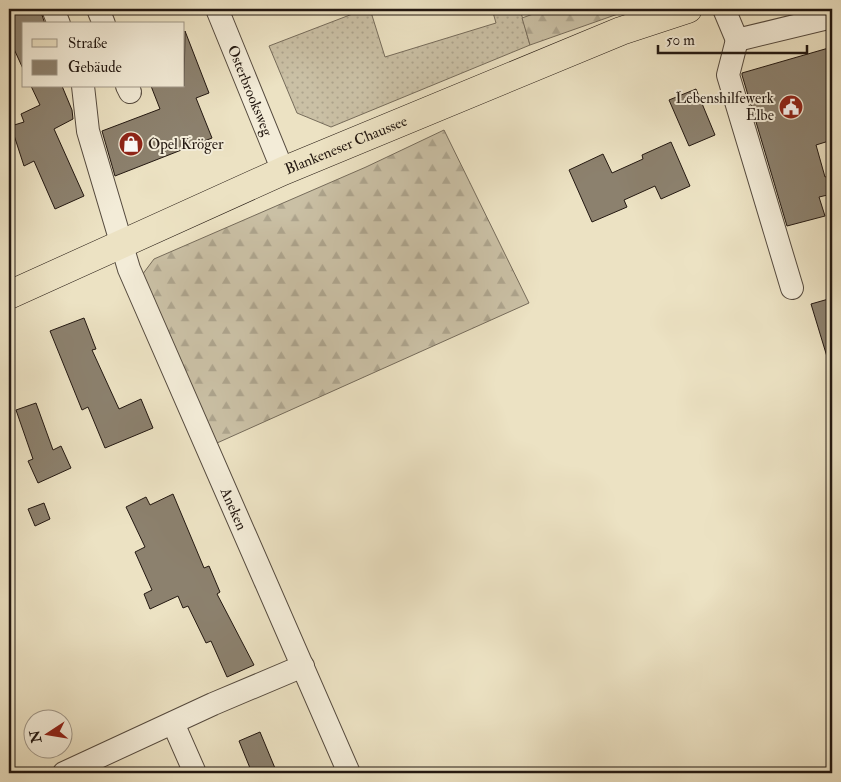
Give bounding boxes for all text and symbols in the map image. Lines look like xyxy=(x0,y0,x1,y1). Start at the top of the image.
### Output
legend xyxy=(22,22,185,88)
scale bar xyxy=(658,22,807,54)
text: 50 m xyxy=(666,31,695,50)
text: Straße xyxy=(68,34,107,53)
street label: Osterbrooksweg xyxy=(223,42,277,139)
text: Gebäude xyxy=(68,58,122,77)
place label: Lebenshilfewerk Elbe xyxy=(676,89,774,125)
public building icon: Lebenshilfewerk Elbe xyxy=(778,94,804,120)
street label: Blankeneser Chaussee xyxy=(282,111,410,179)
shop icon: Opel Kröger xyxy=(118,131,144,157)
place label: Opel Kröger xyxy=(148,135,224,155)
street label: Aneken xyxy=(216,484,251,533)
north arrow xyxy=(22,710,72,760)
text: N xyxy=(26,728,46,745)

